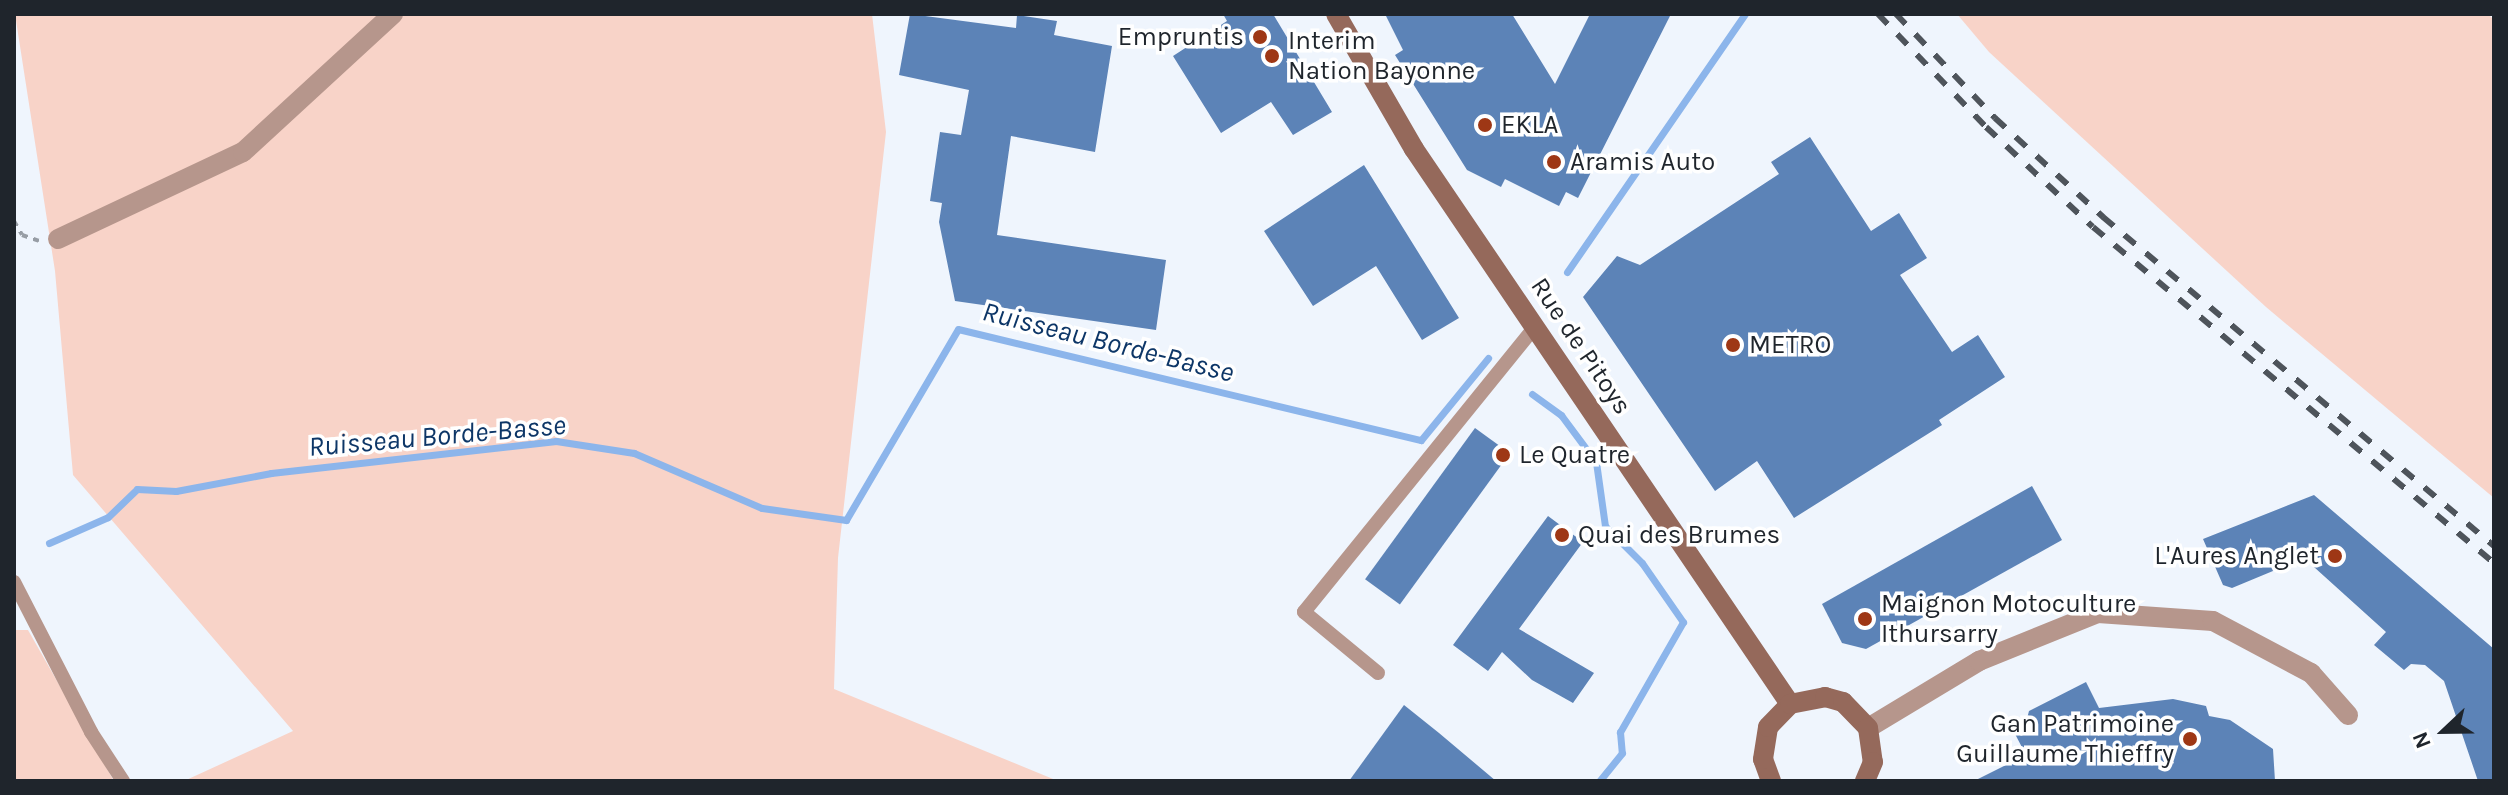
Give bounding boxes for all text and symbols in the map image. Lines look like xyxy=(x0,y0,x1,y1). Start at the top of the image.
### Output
place label: Empruntis xyxy=(1118,21,1244,53)
place label: Interim Nation Bayonne xyxy=(1288,25,1475,86)
marker: Empruntis xyxy=(1251,28,1269,46)
marker: Interim Nation Bayonne xyxy=(1263,47,1281,65)
place label: EKLA xyxy=(1501,109,1558,141)
marker: EKLA xyxy=(1476,116,1494,134)
place label: Aramis Auto xyxy=(1570,146,1715,178)
marker: Aramis Auto xyxy=(1545,153,1563,171)
street label: Rue de Pitoys xyxy=(1524,272,1638,420)
water label: Ruisseau Borde-Basse xyxy=(979,294,1237,390)
place label: METRO xyxy=(1749,329,1831,361)
marker: METRO xyxy=(1724,336,1742,354)
water label: Ruisseau Borde-Basse xyxy=(307,408,567,464)
place label: Le Quatre xyxy=(1519,439,1630,471)
marker: Le Quatre xyxy=(1494,446,1512,464)
place label: Quai des Brumes xyxy=(1578,519,1780,551)
marker: Quai des Brumes xyxy=(1553,526,1571,544)
place label: L'Aures Anglet xyxy=(2154,540,2319,572)
marker: L'Aures Anglet xyxy=(2326,547,2344,565)
place label: Maignon Motoculture Ithursarry xyxy=(1881,588,2136,650)
marker: Maignon Motoculture Ithursarry xyxy=(1856,610,1874,628)
north arrow xyxy=(2404,691,2484,771)
place label: Gan Patrimoine Guillaume Thieffry xyxy=(1956,708,2174,770)
text: N xyxy=(2407,728,2437,752)
marker: Gan Patrimoine Guillaume Thieffry xyxy=(2181,730,2199,748)

